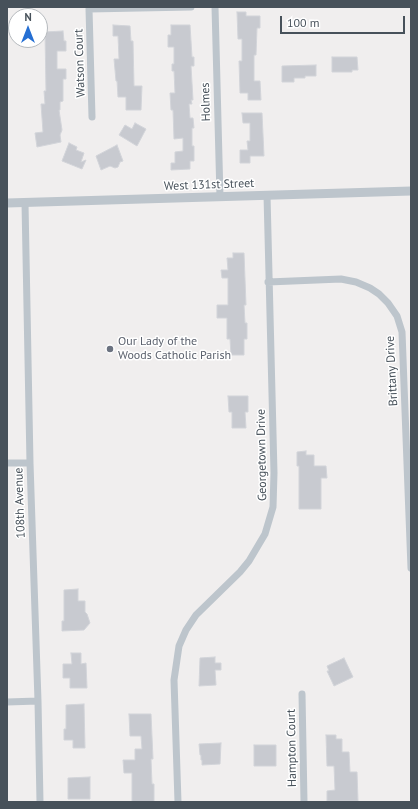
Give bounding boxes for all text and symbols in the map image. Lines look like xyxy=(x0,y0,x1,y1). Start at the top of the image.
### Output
north arrow xyxy=(8,8,48,48)
scale bar xyxy=(282,8,407,34)
text: N xyxy=(24,10,32,24)
text: 100 m xyxy=(287,15,320,30)
street label: Watson Court xyxy=(72,28,88,98)
street label: Holmes xyxy=(198,82,214,122)
street label: West 131st Street xyxy=(164,176,254,194)
place label: Our Lady of the Woods Catholic Parish xyxy=(118,335,231,363)
street label: Brittany Drive xyxy=(383,335,401,407)
marker: Our Lady of the Woods Catholic Parish xyxy=(105,344,115,354)
street label: Georgetown Drive xyxy=(254,409,270,501)
street label: 108th Avenue xyxy=(12,467,28,539)
street label: Hampton Court xyxy=(284,709,300,787)

